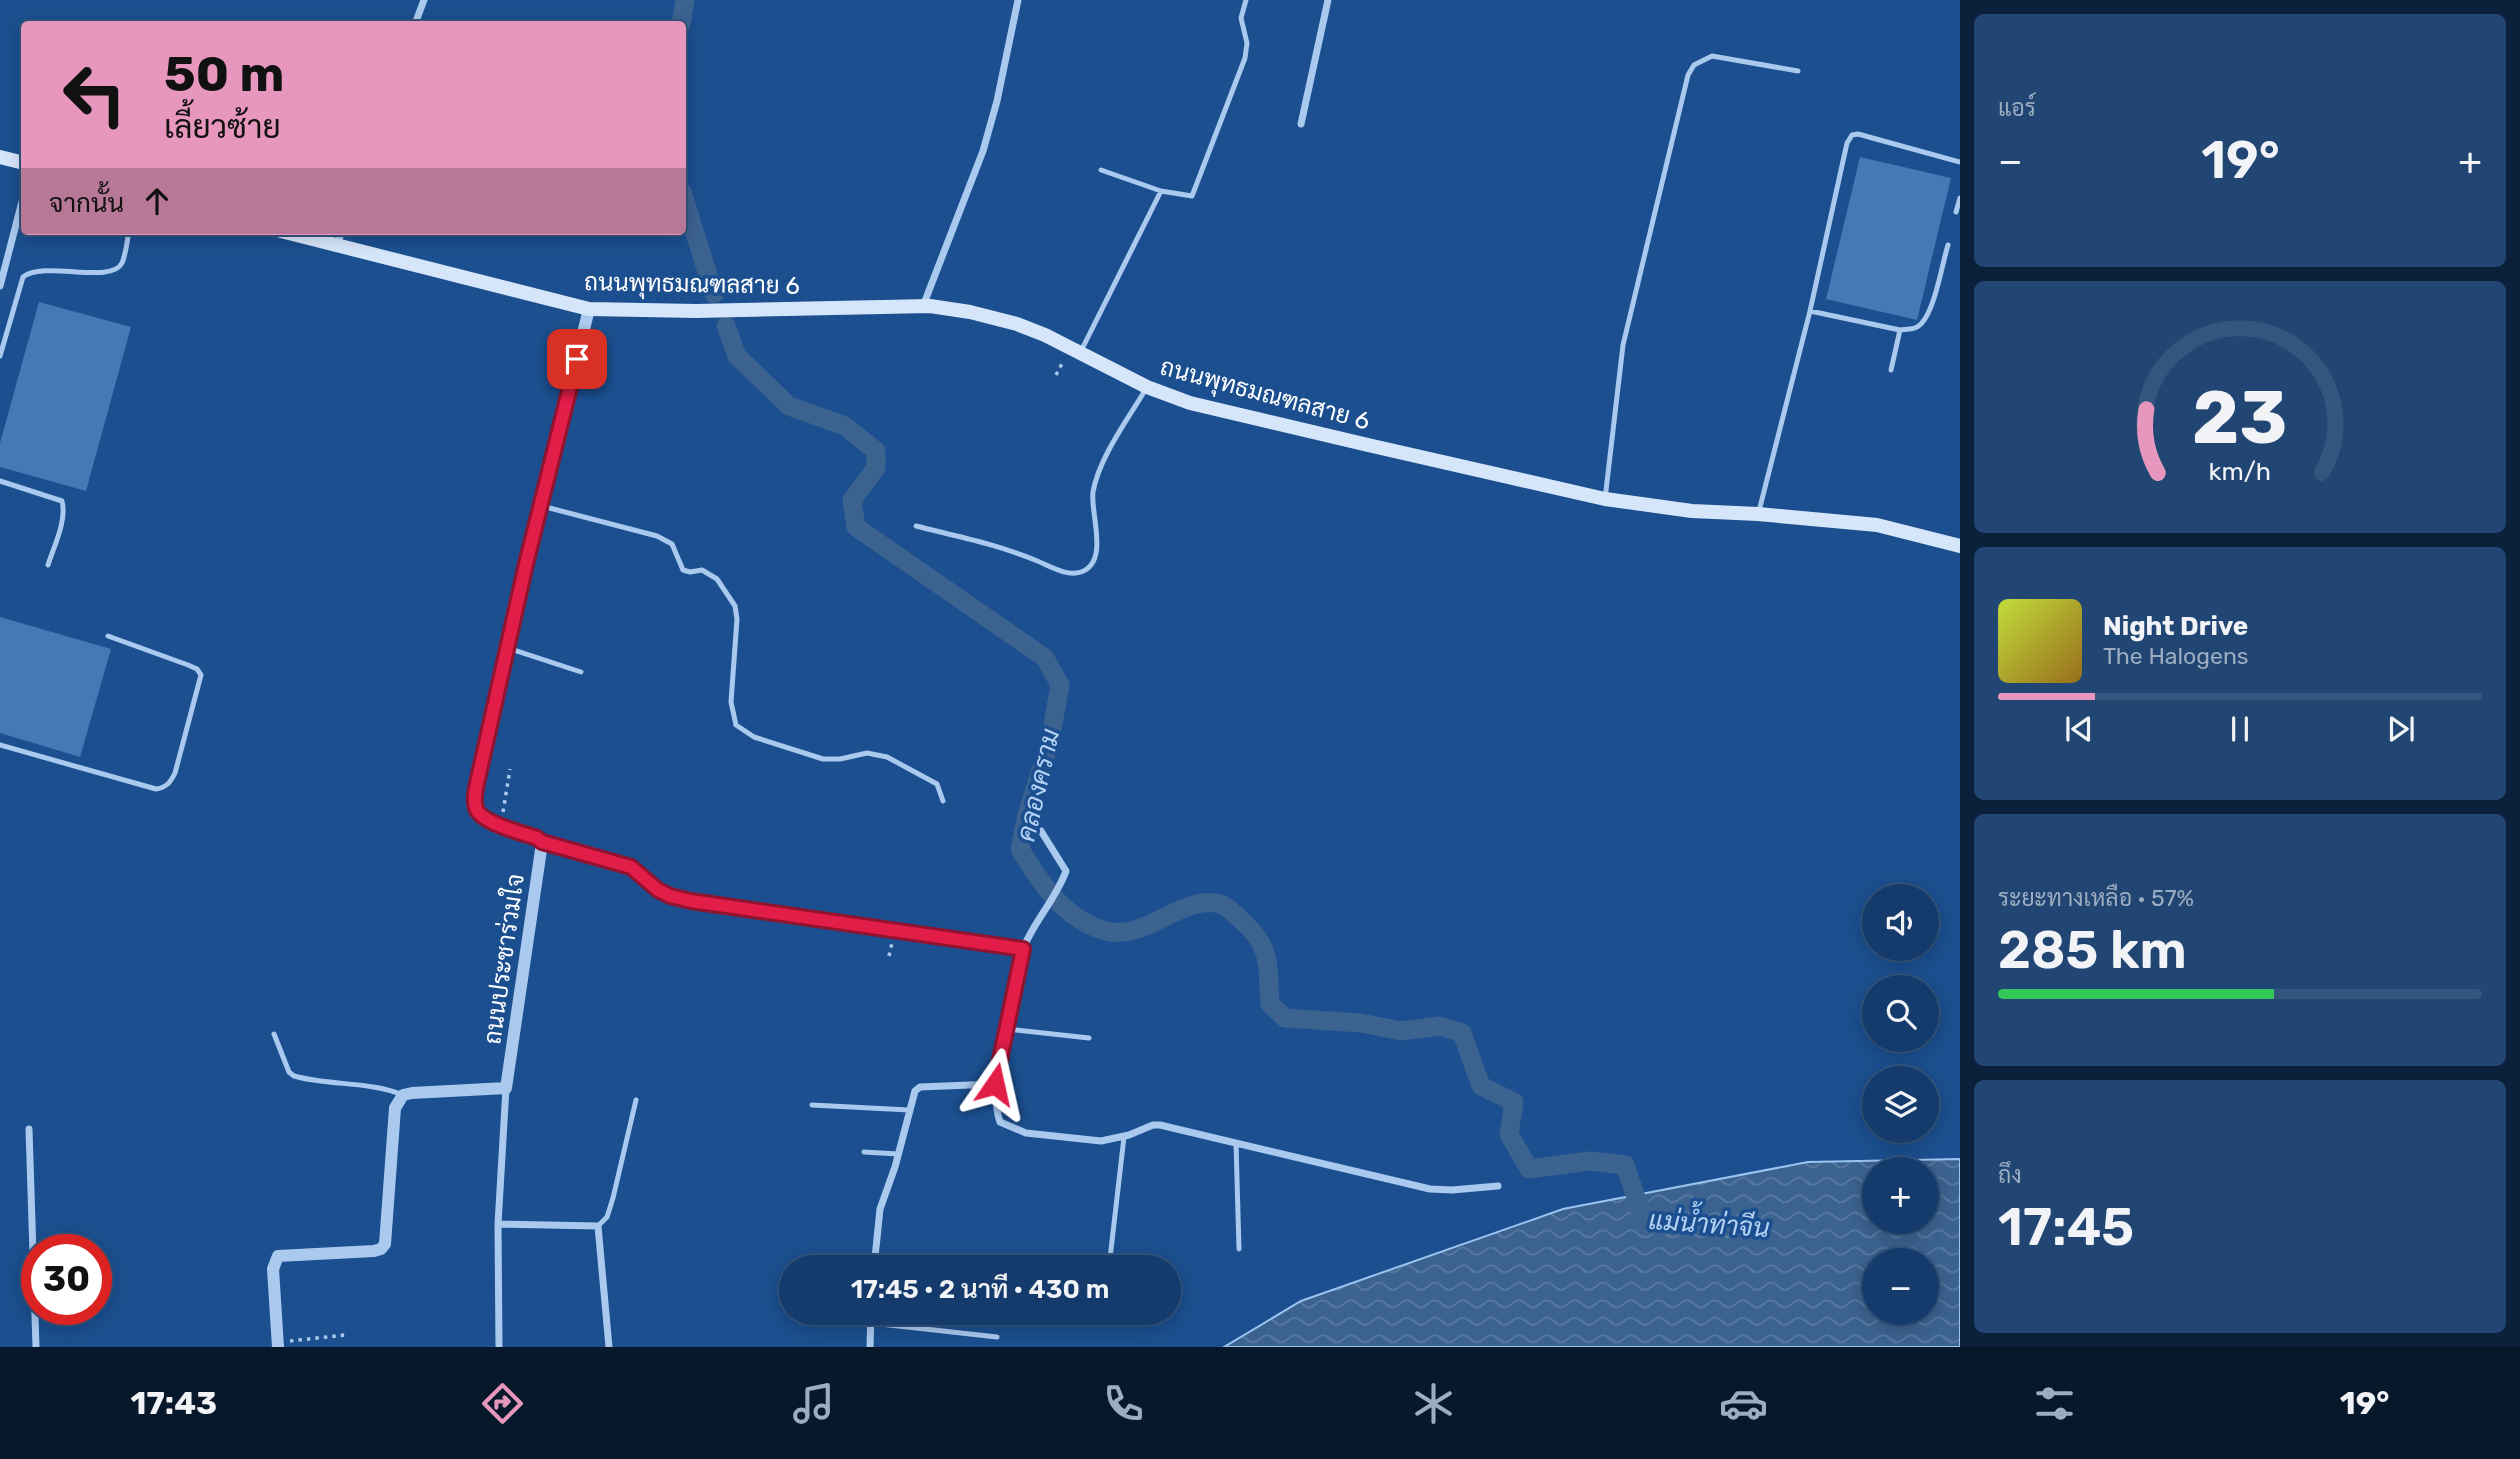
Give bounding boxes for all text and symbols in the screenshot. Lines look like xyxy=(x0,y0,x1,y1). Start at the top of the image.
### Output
text: 50 m xyxy=(164,45,284,103)
icon: left xyxy=(49,49,140,140)
text: แอร์ xyxy=(1998,94,2036,122)
text: เลี้ยวซ้าย xyxy=(164,108,281,146)
text: 19° xyxy=(2201,129,2280,191)
text: − xyxy=(1998,138,2023,184)
text: + xyxy=(2458,138,2482,184)
icon: ahead xyxy=(138,182,176,220)
text: จากนั้น xyxy=(49,188,124,219)
street label: ถนนพุทธมณฑลสาย 6 xyxy=(584,268,800,302)
pin xyxy=(547,329,607,389)
icon: arrive xyxy=(558,340,596,378)
street label: ถนนพุทธมณฑลสาย 6 xyxy=(1157,353,1373,437)
text: 23 xyxy=(2192,375,2288,461)
text: km/h xyxy=(2209,457,2271,486)
text: Night Drive xyxy=(2103,611,2248,642)
text: The Halogens xyxy=(2103,642,2249,670)
icon: previous xyxy=(2060,710,2098,748)
icon: pause xyxy=(2221,710,2259,748)
icon: next xyxy=(2382,710,2420,748)
water label: คลองคราม xyxy=(1010,726,1066,844)
street label: ถนนประชาร่วมใจ xyxy=(476,872,530,1046)
map controls xyxy=(1862,884,1939,1325)
button: sound xyxy=(1862,884,1939,961)
text: ระยะทางเหลือ · 57% xyxy=(1998,884,2194,912)
text: 285 km xyxy=(1998,919,2187,981)
button: search xyxy=(1862,975,1939,1052)
position arrow xyxy=(958,1047,1032,1121)
button: layers xyxy=(1862,1066,1939,1143)
button: + xyxy=(1862,1157,1939,1234)
text: ถึง xyxy=(1998,1161,2022,1189)
text: 17:45 xyxy=(1998,1196,2134,1258)
water label: แม่น้ำท่าจีน xyxy=(1648,1199,1771,1244)
speed limit sign: 30 xyxy=(21,1234,112,1325)
button: − xyxy=(1862,1248,1939,1325)
text: 17:45 · 2 นาที · 430 m xyxy=(851,1274,1109,1305)
icon: directions xyxy=(478,1379,527,1428)
icon: music xyxy=(789,1379,838,1428)
icon: phone xyxy=(1099,1379,1148,1428)
icon: climate xyxy=(1409,1379,1458,1428)
icon: car xyxy=(1719,1379,1768,1428)
icon: filters xyxy=(2030,1379,2079,1428)
text: 17:43 xyxy=(131,1384,217,1422)
text: 19° xyxy=(2340,1384,2389,1422)

